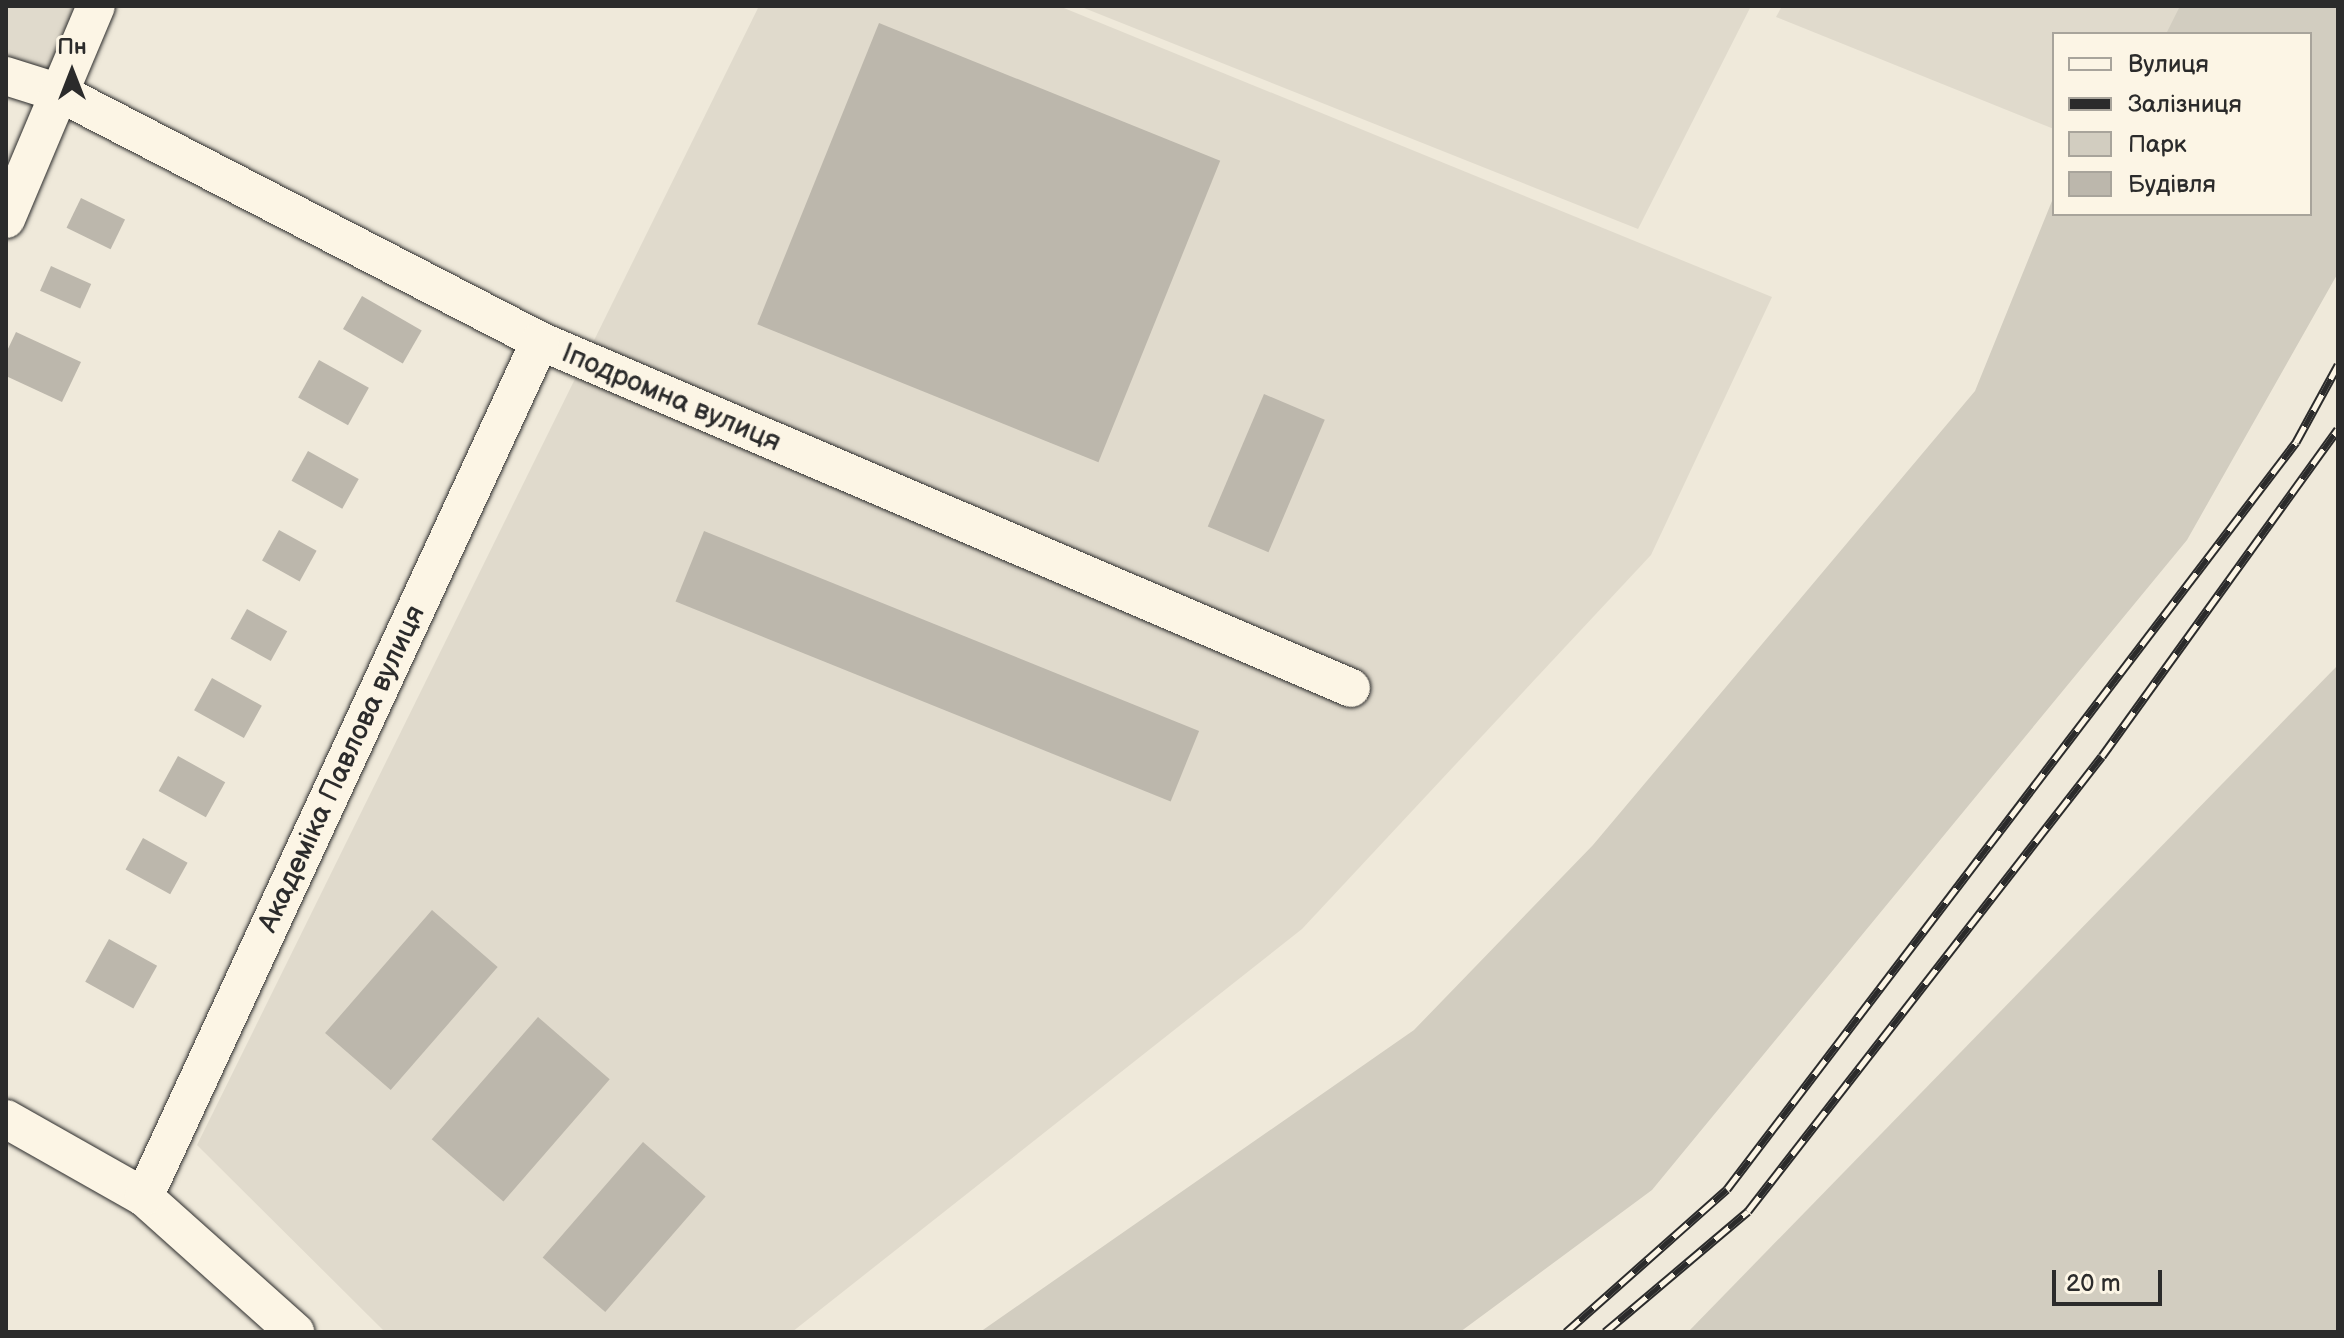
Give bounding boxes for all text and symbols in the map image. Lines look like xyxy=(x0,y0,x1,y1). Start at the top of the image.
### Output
north arrow xyxy=(32,32,112,112)
legend xyxy=(2052,32,2312,216)
text: Пн xyxy=(57,34,87,61)
text: Вулиця xyxy=(2128,50,2209,79)
text: Залізниця xyxy=(2128,90,2242,119)
text: Парк xyxy=(2128,130,2186,159)
text: Будівля xyxy=(2128,170,2216,199)
street label: Іподромна вулиця xyxy=(556,337,786,459)
street label: Академіка Павлова вулиця xyxy=(251,600,433,938)
scale bar xyxy=(2056,1254,2166,1304)
text: 20 m xyxy=(2066,1269,2121,1298)

